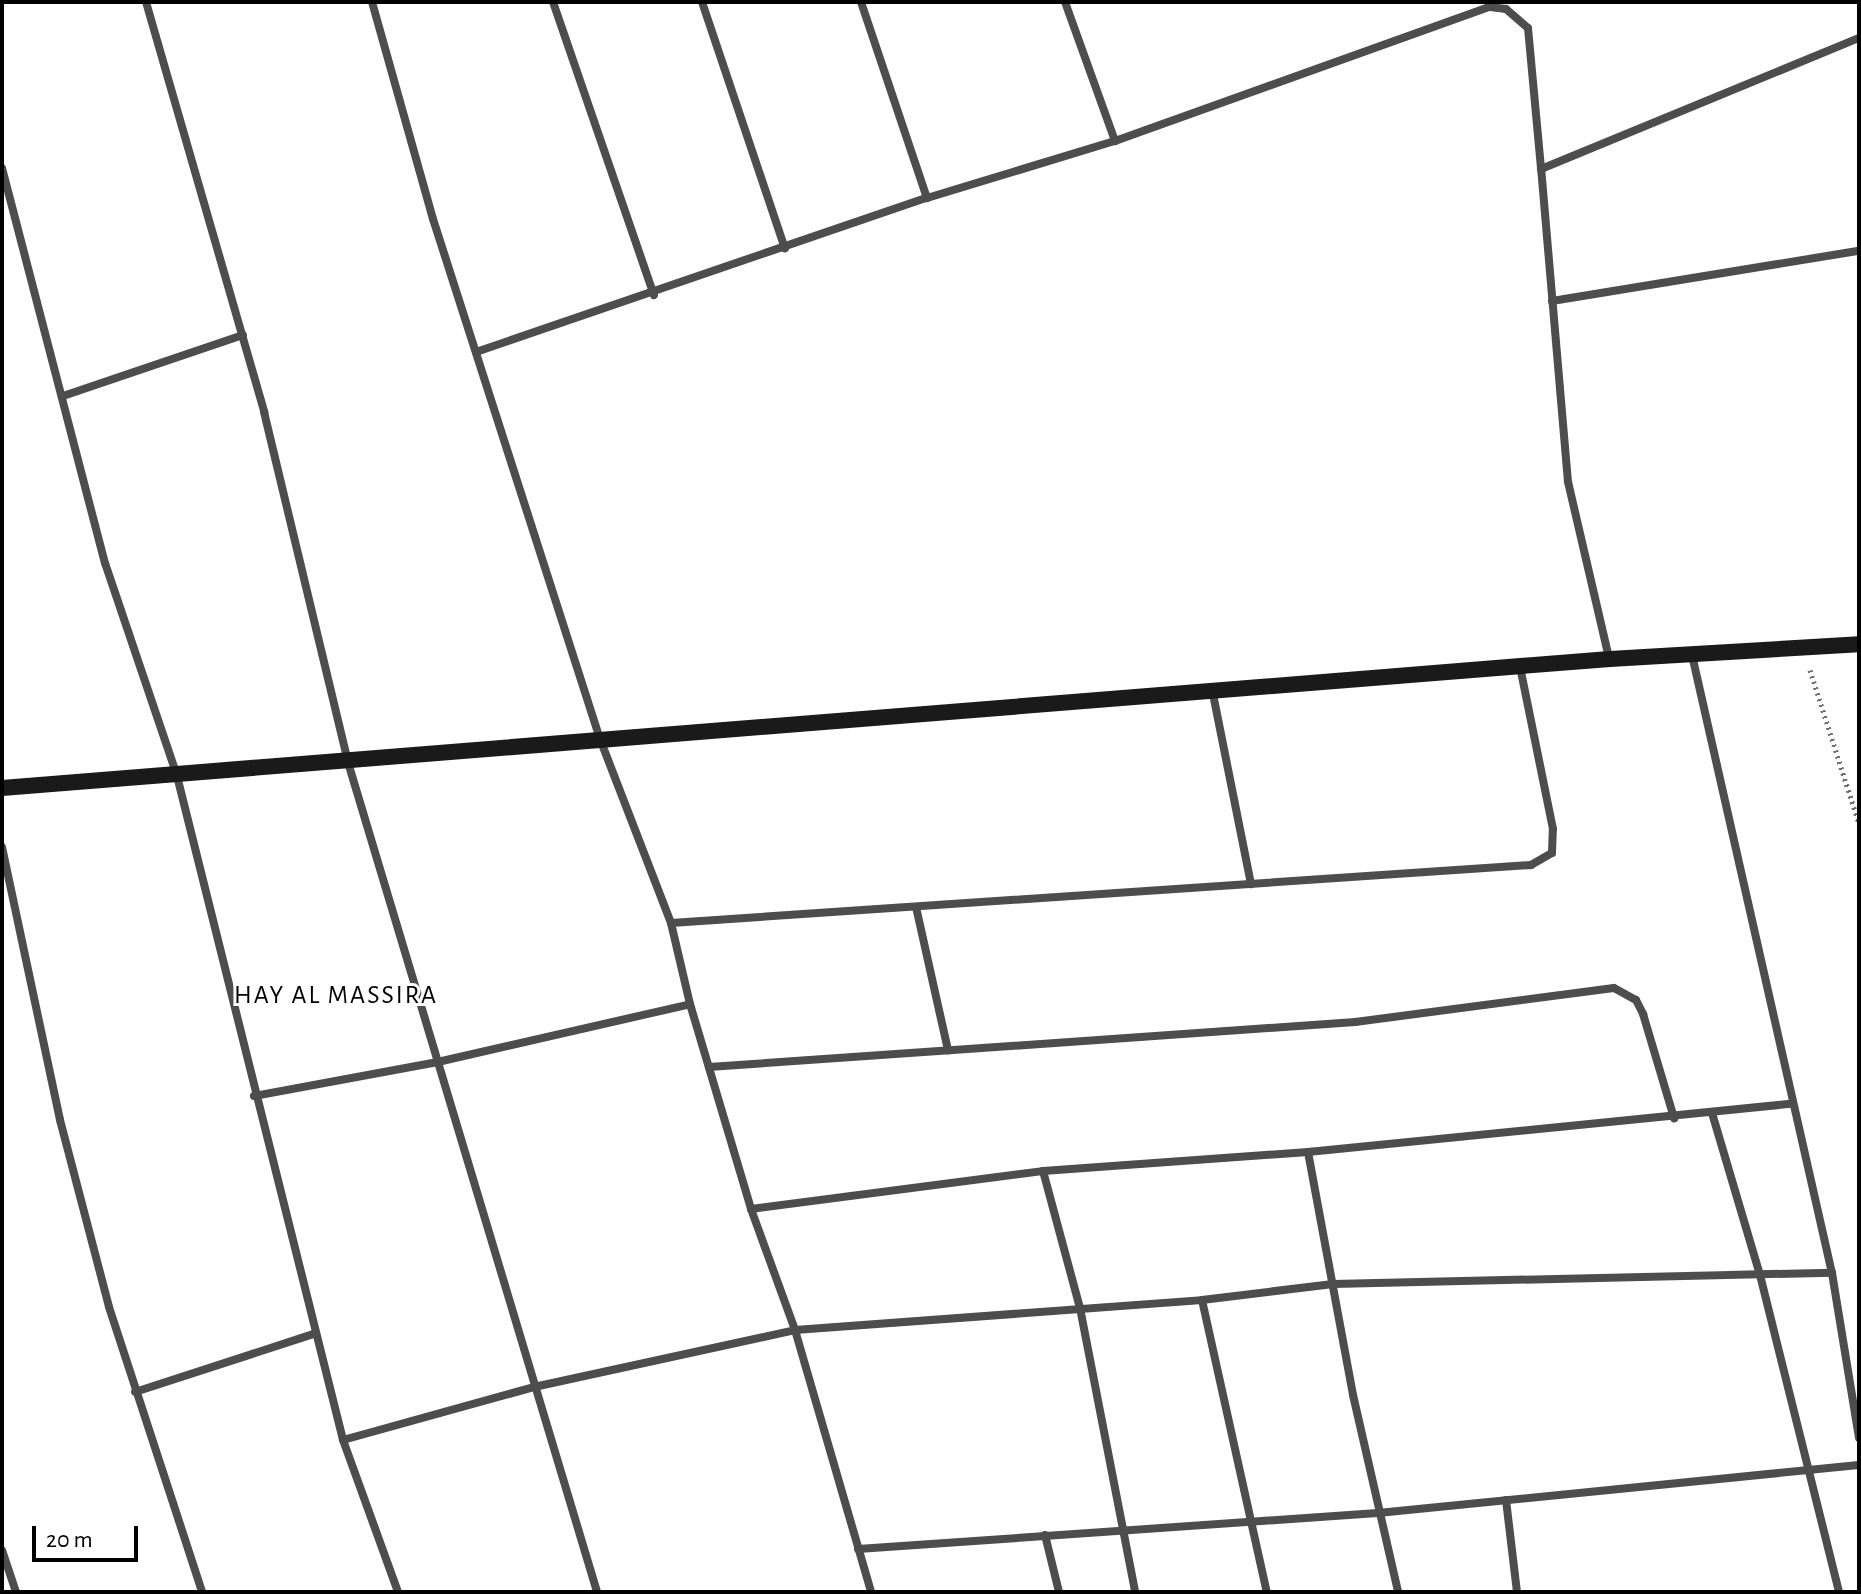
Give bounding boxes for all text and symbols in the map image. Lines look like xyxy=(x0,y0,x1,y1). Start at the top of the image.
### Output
district label: HAY AL MASSIRA xyxy=(234,980,438,1012)
scale bar xyxy=(36,1510,142,1560)
text: 20 m xyxy=(46,1528,93,1552)

